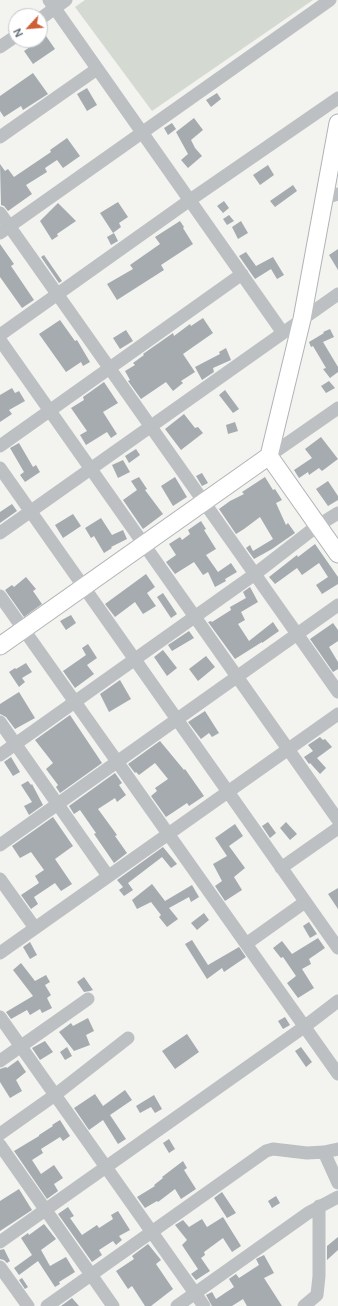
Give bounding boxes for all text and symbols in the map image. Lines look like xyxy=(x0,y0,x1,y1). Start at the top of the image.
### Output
north arrow xyxy=(8,8,48,48)
text: N xyxy=(10,26,26,39)

